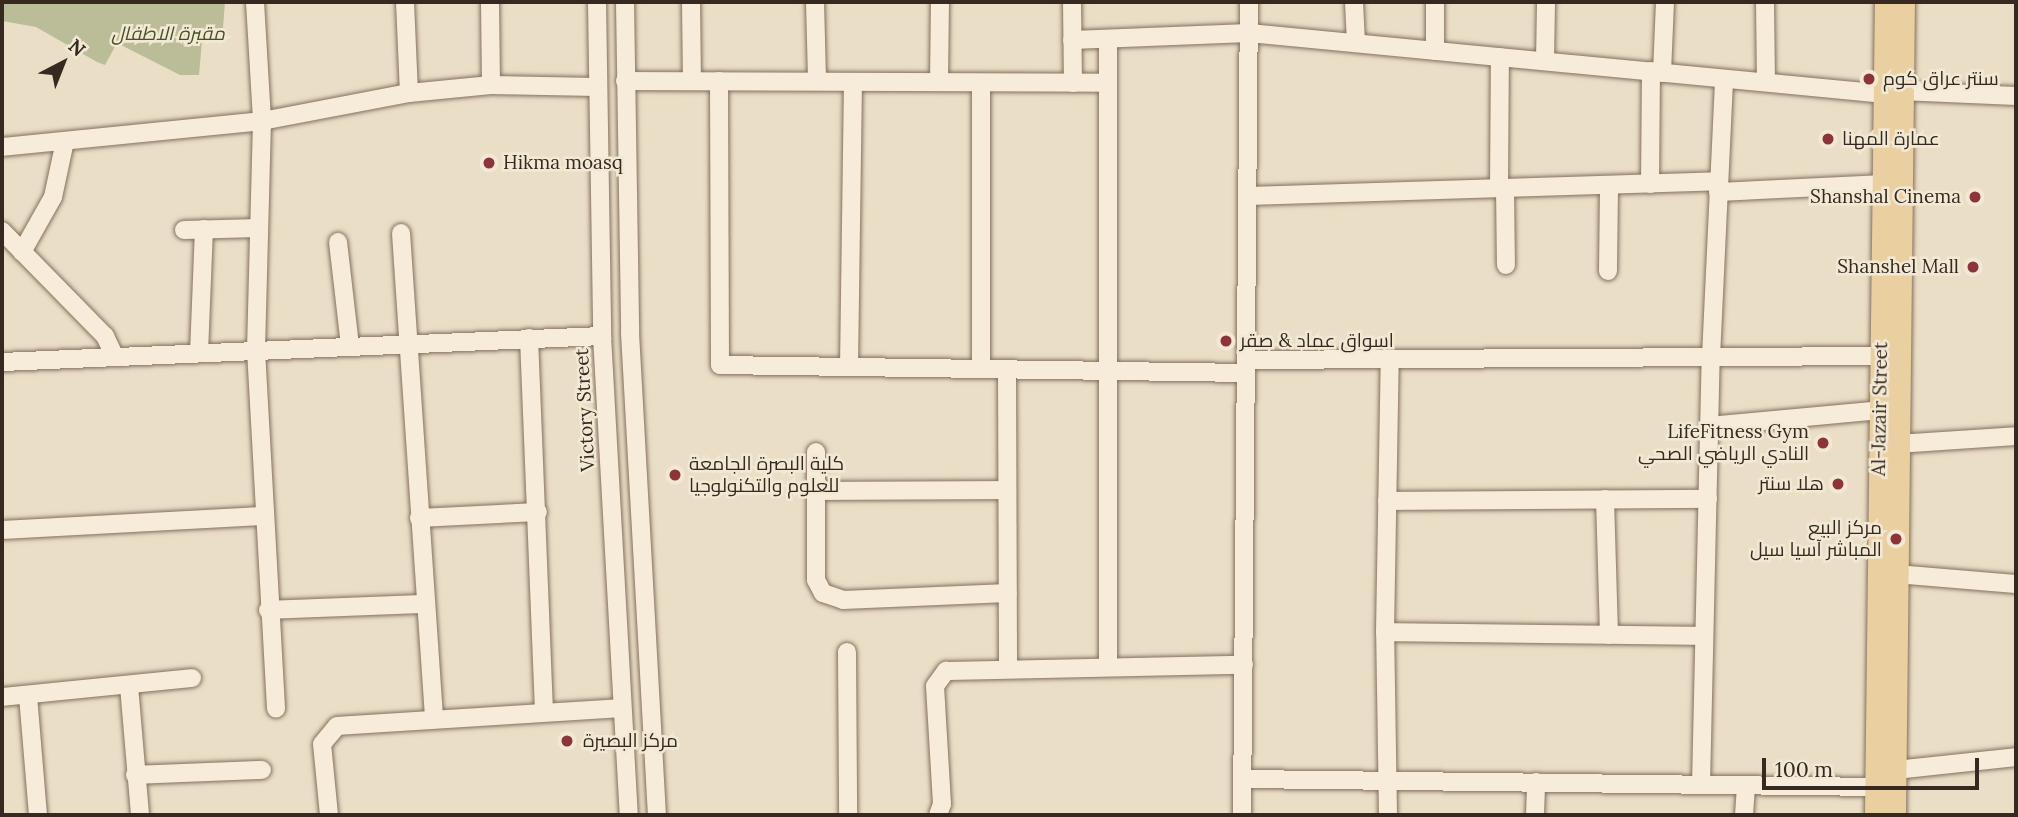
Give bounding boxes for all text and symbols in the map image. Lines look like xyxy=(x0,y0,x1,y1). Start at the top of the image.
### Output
park label: مقبرة الاطفال xyxy=(111,23,225,45)
north arrow xyxy=(28,28,98,98)
text: N xyxy=(64,34,91,61)
place label: سنتر عراق كوم xyxy=(1883,68,1999,90)
marker: سنتر عراق كوم xyxy=(1861,71,1877,87)
place label: عمارة المهنا xyxy=(1842,128,1940,150)
marker: عمارة المهنا xyxy=(1820,131,1836,147)
place label: Hikma moasq xyxy=(503,152,623,174)
marker: Hikma moasq xyxy=(481,155,497,171)
place label: Shanshal Cinema xyxy=(1810,186,1961,208)
marker: Shanshal Cinema xyxy=(1967,189,1983,205)
place label: Shanshel Mall xyxy=(1837,256,1959,278)
marker: Shanshel Mall xyxy=(1965,259,1981,275)
place label: اسواق عماد & صقر xyxy=(1240,330,1394,352)
marker: اسواق عماد & صقر xyxy=(1218,333,1234,349)
street label: Al-Jazair Street xyxy=(1867,342,1893,476)
street label: Victory Street xyxy=(570,348,600,472)
place label: LifeFitness Gym النادي الرياضي الصحي xyxy=(1638,421,1809,465)
marker: LifeFitness Gym النادي الرياضي الصحي xyxy=(1815,435,1831,451)
place label: كلية البصرة الجامعة للعلوم والتكنولوجيا xyxy=(689,453,844,497)
marker: كلية البصرة الجامعة للعلوم والتكنولوجيا xyxy=(667,467,683,483)
place label: هلا سنتر xyxy=(1759,473,1824,495)
marker: هلا سنتر xyxy=(1830,476,1846,492)
place label: مركز البيع المباشر آسيا سيل xyxy=(1750,517,1882,561)
marker: مركز البيع المباشر آسيا سيل xyxy=(1888,531,1904,547)
place label: مركز البصيرة xyxy=(583,730,678,752)
marker: مركز البصيرة xyxy=(557,731,577,751)
scale bar xyxy=(1766,744,1983,788)
text: 100 m xyxy=(1775,756,1833,783)

